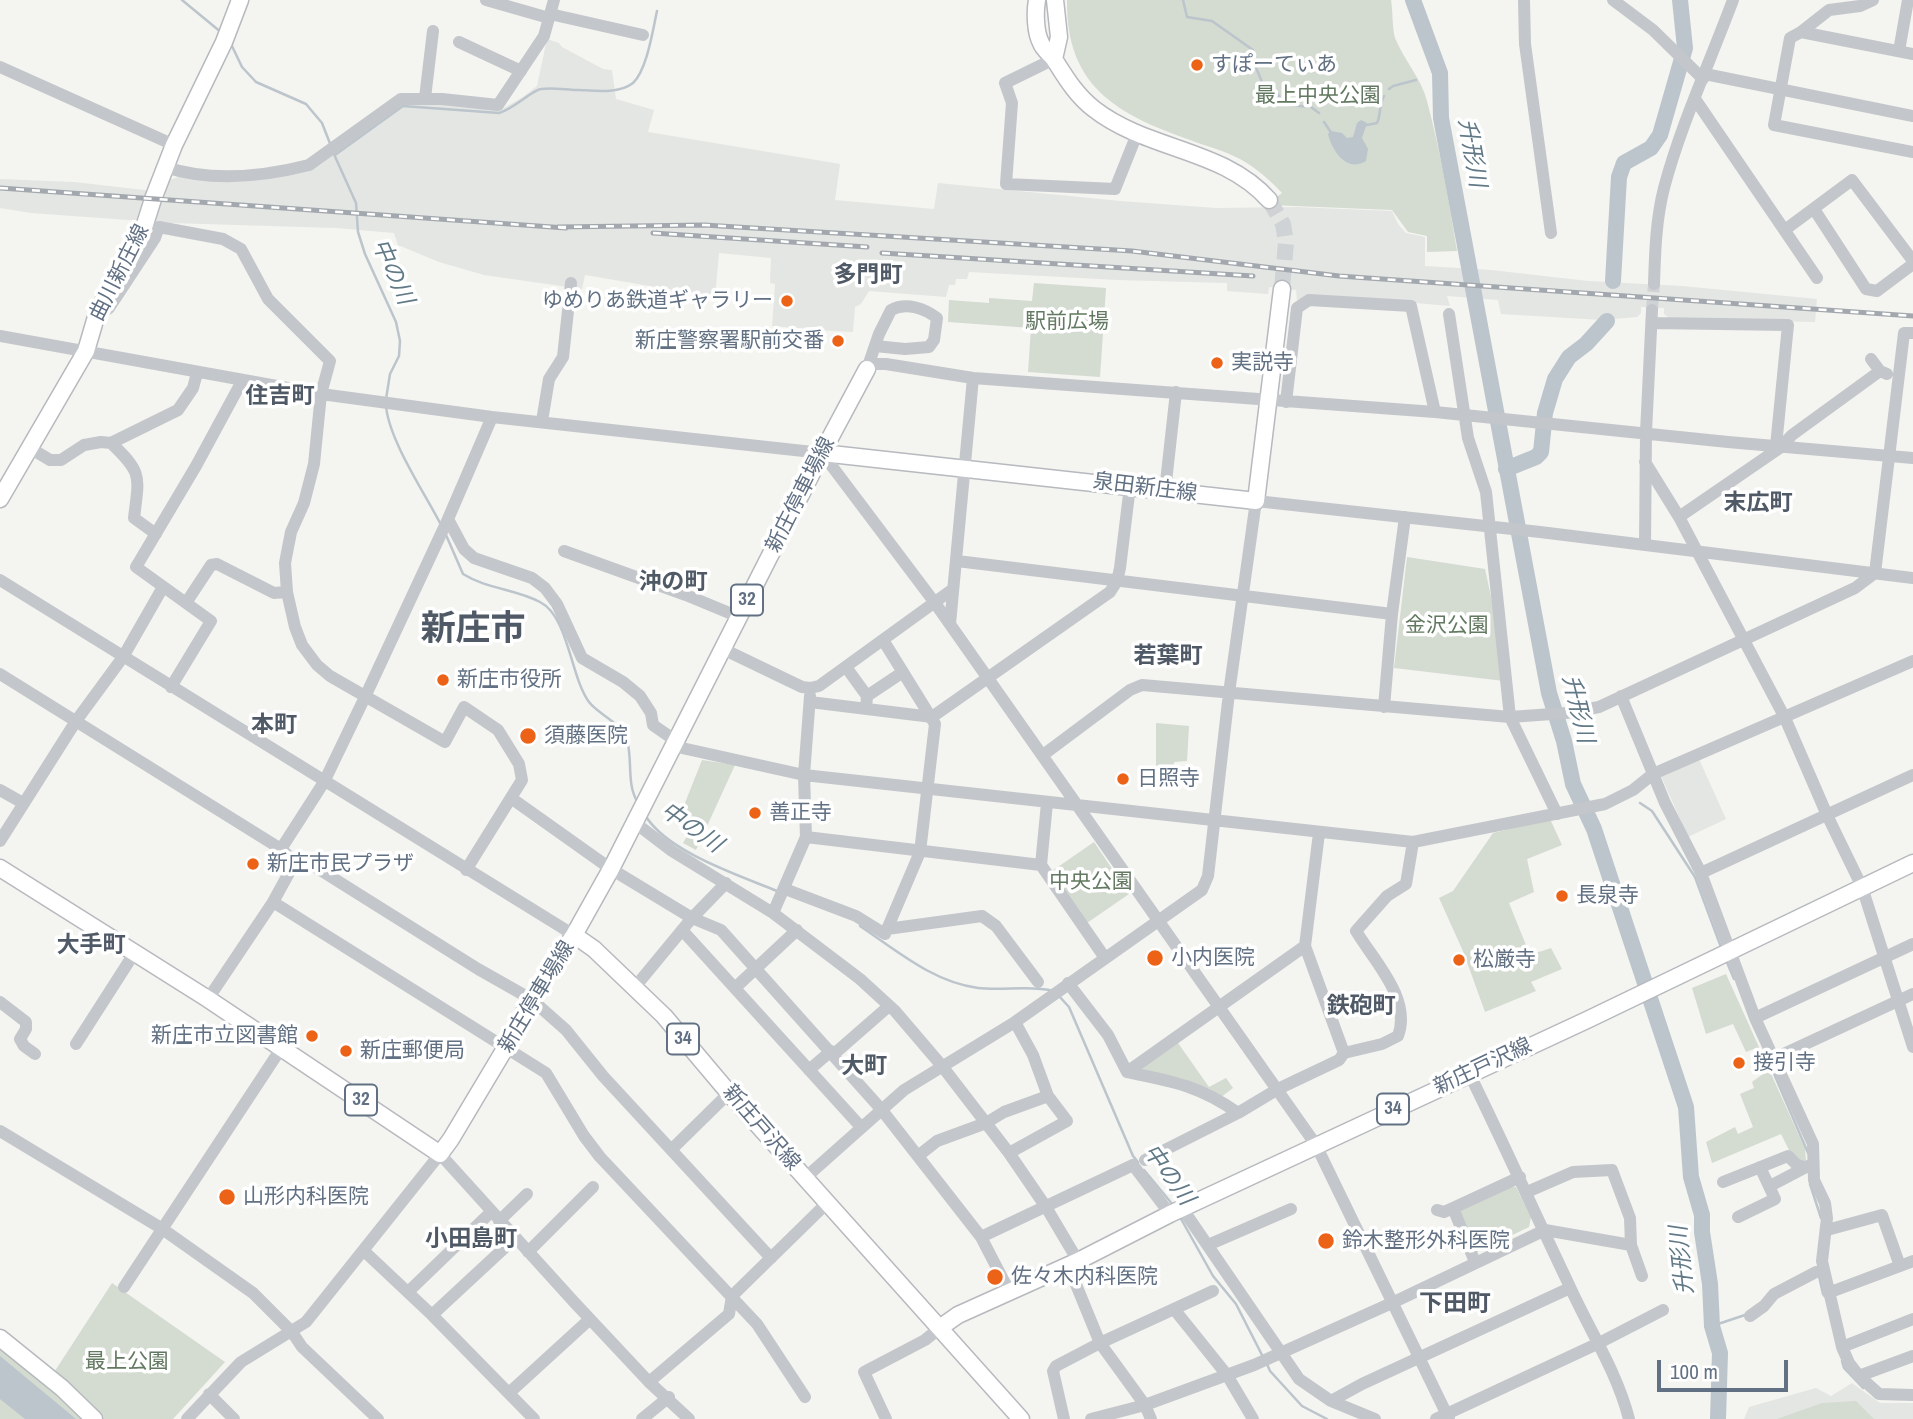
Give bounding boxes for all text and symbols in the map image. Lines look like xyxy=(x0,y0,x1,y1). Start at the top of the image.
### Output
place label: すぽーてぃあ xyxy=(1211,52,1337,78)
marker: すぽーてぃあ xyxy=(1189,57,1205,73)
park label: 最上中央公園 xyxy=(1255,83,1381,109)
water label: 升形川 xyxy=(1451,117,1491,189)
street label: 曲川新庄線 xyxy=(85,221,155,325)
water label: 中の川 xyxy=(365,235,419,309)
district label: 多門町 xyxy=(834,262,902,290)
place label: ゆめりあ鉄道ギャラリー xyxy=(542,288,773,314)
marker: ゆめりあ鉄道ギャラリー xyxy=(779,293,795,309)
park label: 駅前広場 xyxy=(1025,309,1109,335)
place label: 新庄警察署駅前交番 xyxy=(635,328,824,354)
marker: 新庄警察署駅前交番 xyxy=(830,333,846,349)
place label: 実説寺 xyxy=(1231,350,1294,376)
marker: 実説寺 xyxy=(1209,355,1225,371)
district label: 住吉町 xyxy=(246,383,314,411)
street label: 新庄停車場線 xyxy=(761,433,841,557)
street label: 泉田新庄線 xyxy=(1091,469,1199,507)
district label: 末広町 xyxy=(1724,490,1792,518)
district label: 沖の町 xyxy=(639,569,707,597)
road number: 32 xyxy=(731,584,763,615)
district label: 新庄市 xyxy=(421,610,525,652)
park label: 金沢公園 xyxy=(1405,613,1489,639)
district label: 若葉町 xyxy=(1134,643,1202,671)
place label: 新庄市役所 xyxy=(457,667,562,693)
marker: 新庄市役所 xyxy=(435,672,451,688)
water label: 升形川 xyxy=(1555,672,1599,746)
district label: 本町 xyxy=(251,712,297,740)
place label: 須藤医院 xyxy=(544,723,628,749)
marker: 須藤医院 xyxy=(518,726,538,746)
place label: 日照寺 xyxy=(1137,766,1200,792)
marker: 日照寺 xyxy=(1115,771,1131,787)
water label: 中の川 xyxy=(655,797,727,859)
place label: 善正寺 xyxy=(769,800,832,826)
marker: 善正寺 xyxy=(747,805,763,821)
place label: 新庄市民プラザ xyxy=(267,851,414,877)
marker: 新庄市民プラザ xyxy=(245,856,261,872)
park label: 中央公園 xyxy=(1049,869,1133,895)
place label: 長泉寺 xyxy=(1576,883,1639,909)
marker: 長泉寺 xyxy=(1554,888,1570,904)
district label: 大手町 xyxy=(57,932,125,960)
street label: 新庄停車場線 xyxy=(494,937,580,1057)
place label: 小内医院 xyxy=(1171,945,1255,971)
place label: 松厳寺 xyxy=(1473,947,1536,973)
marker: 小内医院 xyxy=(1145,948,1165,968)
marker: 松厳寺 xyxy=(1451,952,1467,968)
district label: 鉄砲町 xyxy=(1327,993,1395,1021)
place label: 新庄市立図書館 xyxy=(151,1023,298,1049)
road number: 34 xyxy=(667,1023,699,1054)
marker: 新庄市立図書館 xyxy=(304,1028,320,1044)
street label: 新庄戸沢線 xyxy=(1430,1033,1536,1101)
place label: 新庄郵便局 xyxy=(360,1038,465,1064)
marker: 新庄郵便局 xyxy=(338,1043,354,1059)
place label: 接引寺 xyxy=(1753,1050,1816,1076)
district label: 大町 xyxy=(841,1053,887,1081)
marker: 接引寺 xyxy=(1731,1055,1747,1071)
street label: 新庄戸沢線 xyxy=(717,1080,805,1176)
road number: 32 xyxy=(345,1084,377,1116)
road number: 34 xyxy=(1377,1093,1409,1124)
water label: 中の川 xyxy=(1137,1139,1199,1211)
place label: 山形内科医院 xyxy=(243,1184,369,1210)
marker: 山形内科医院 xyxy=(217,1187,237,1207)
water label: 升形川 xyxy=(1666,1224,1700,1296)
district label: 小田島町 xyxy=(425,1226,517,1254)
place label: 鈴木整形外科医院 xyxy=(1342,1228,1510,1254)
marker: 鈴木整形外科医院 xyxy=(1316,1231,1336,1251)
place label: 佐々木内科医院 xyxy=(1011,1264,1158,1290)
marker: 佐々木内科医院 xyxy=(985,1267,1005,1287)
district label: 下田町 xyxy=(1419,1291,1491,1319)
scale bar xyxy=(1661,1346,1792,1390)
park label: 最上公園 xyxy=(85,1349,169,1375)
text: 100 m xyxy=(1670,1357,1718,1386)

